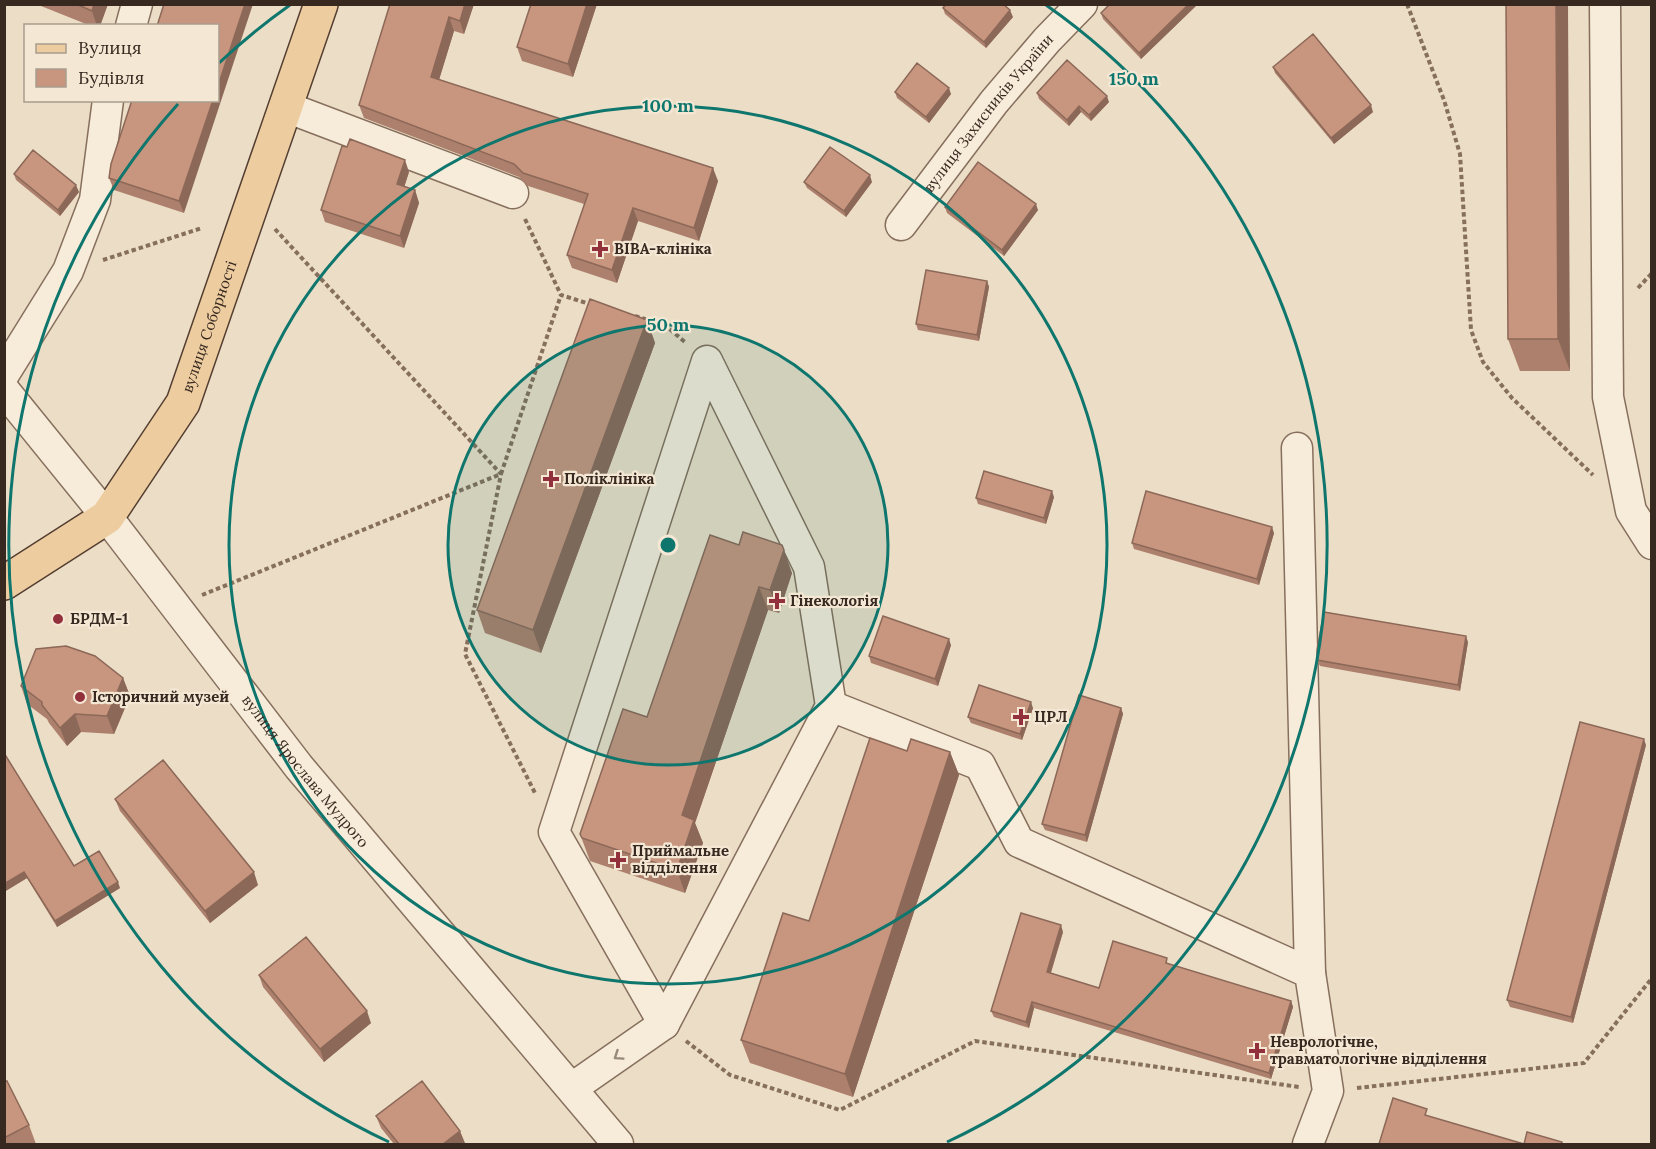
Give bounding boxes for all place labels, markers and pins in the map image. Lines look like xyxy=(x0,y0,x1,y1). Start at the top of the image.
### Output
place label: ВІВА-клініка xyxy=(614,239,712,258)
marker: ВІВА-клініка xyxy=(591,240,609,258)
place label: Поліклініка xyxy=(564,469,655,488)
marker: Поліклініка xyxy=(542,470,560,488)
centre of rings xyxy=(658,535,678,555)
place label: Гінекологія xyxy=(790,591,878,610)
marker: Гінекологія xyxy=(768,592,786,610)
place label: БРДМ-1 xyxy=(70,609,128,628)
marker: БРДМ-1 xyxy=(51,612,65,626)
place label: Історичний музей xyxy=(92,687,229,706)
marker: Історичний музей xyxy=(73,690,87,704)
place label: ЦРЛ xyxy=(1034,707,1068,726)
marker: ЦРЛ xyxy=(1012,708,1030,726)
place label: Приймальне відділення xyxy=(632,841,729,877)
marker: Приймальне відділення xyxy=(609,851,627,869)
place label: Неврологічне, травматологічне відділення xyxy=(1270,1032,1487,1068)
marker: Неврологічне, травматологічне відділення xyxy=(1248,1042,1266,1060)

